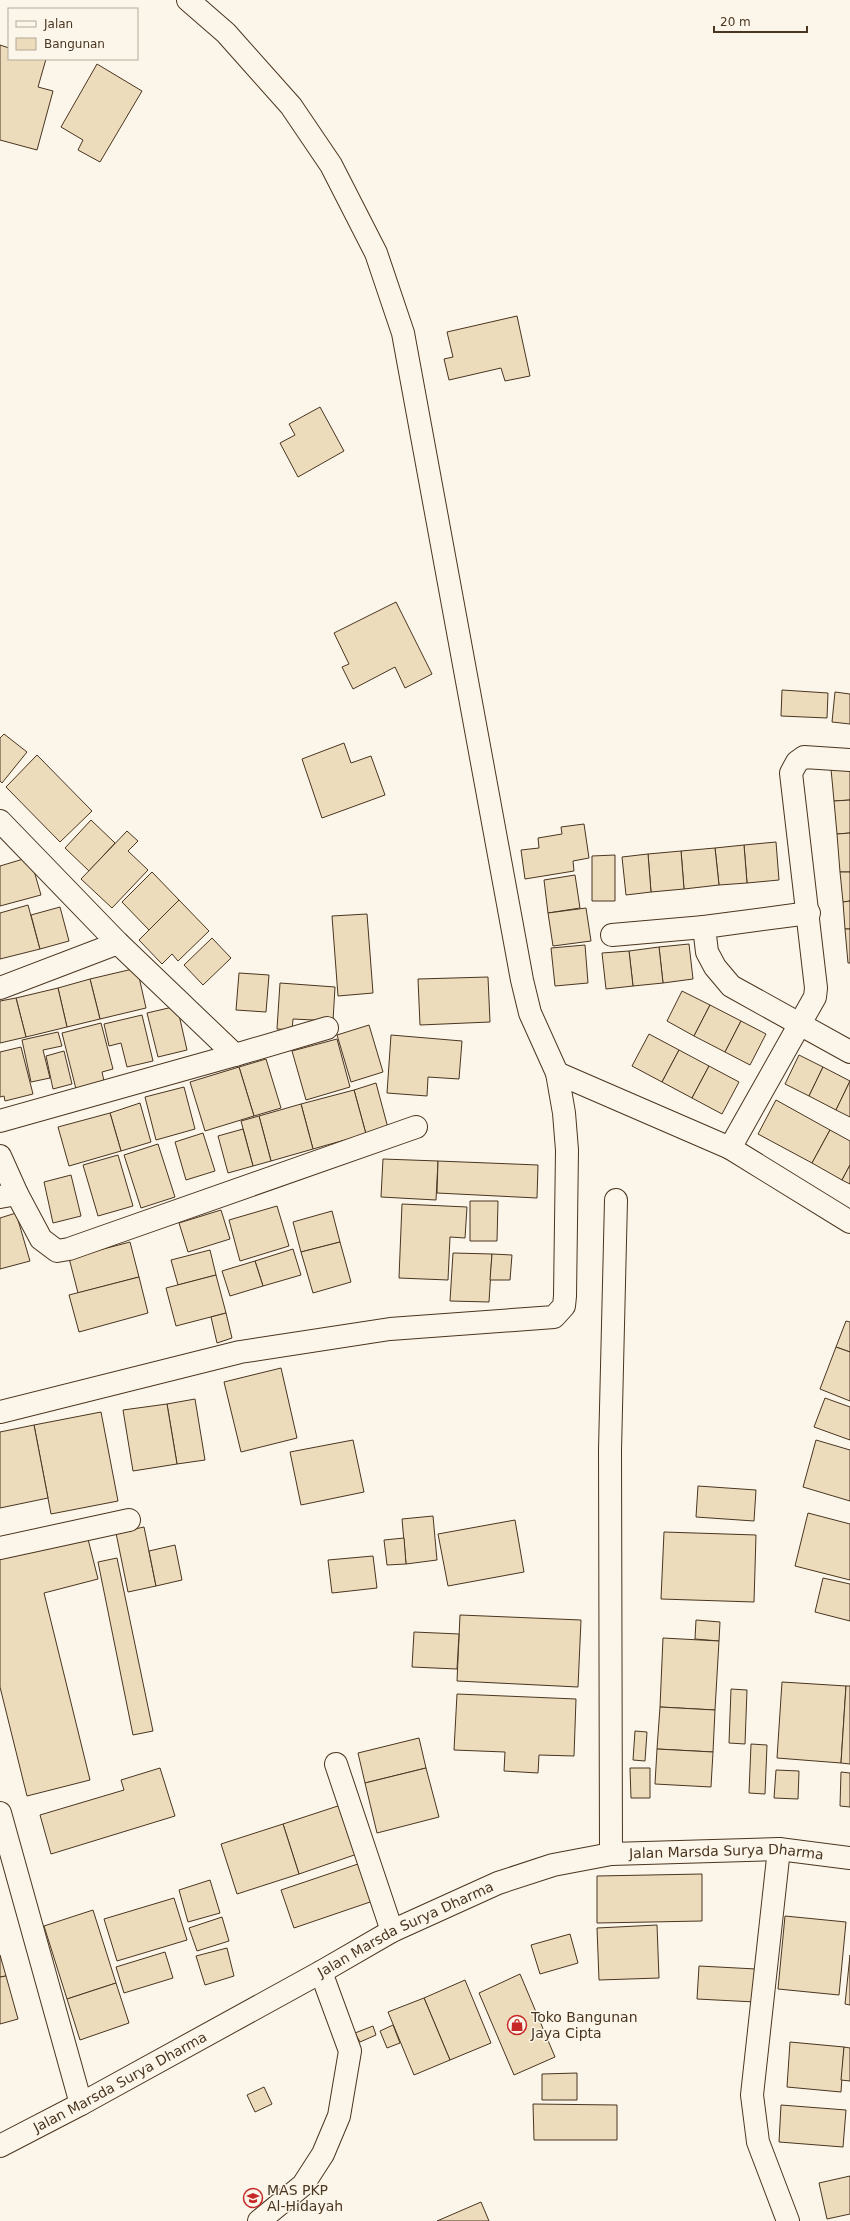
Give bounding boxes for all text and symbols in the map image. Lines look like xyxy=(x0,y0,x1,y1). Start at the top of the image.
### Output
legend xyxy=(8,8,138,60)
scale bar xyxy=(714,8,807,34)
text: 20 m xyxy=(720,15,751,29)
text: Jalan xyxy=(43,17,73,31)
text: Bangunan xyxy=(44,37,105,51)
street label: Jalan Marsda Surya Dharma xyxy=(628,1841,825,1863)
street label: Jalan Marsda Surya Dharma xyxy=(314,1878,496,1981)
place label: Toko Bangunan Jaya Cipta xyxy=(530,2009,638,2041)
shop icon: Toko Bangunan Jaya Cipta xyxy=(506,2014,528,2036)
street label: Jalan Marsda Surya Dharma xyxy=(30,2028,210,2136)
place label: MAS PKP Al-Hidayah xyxy=(267,2182,343,2214)
school or university icon: MAS PKP Al-Hidayah xyxy=(242,2187,264,2209)

